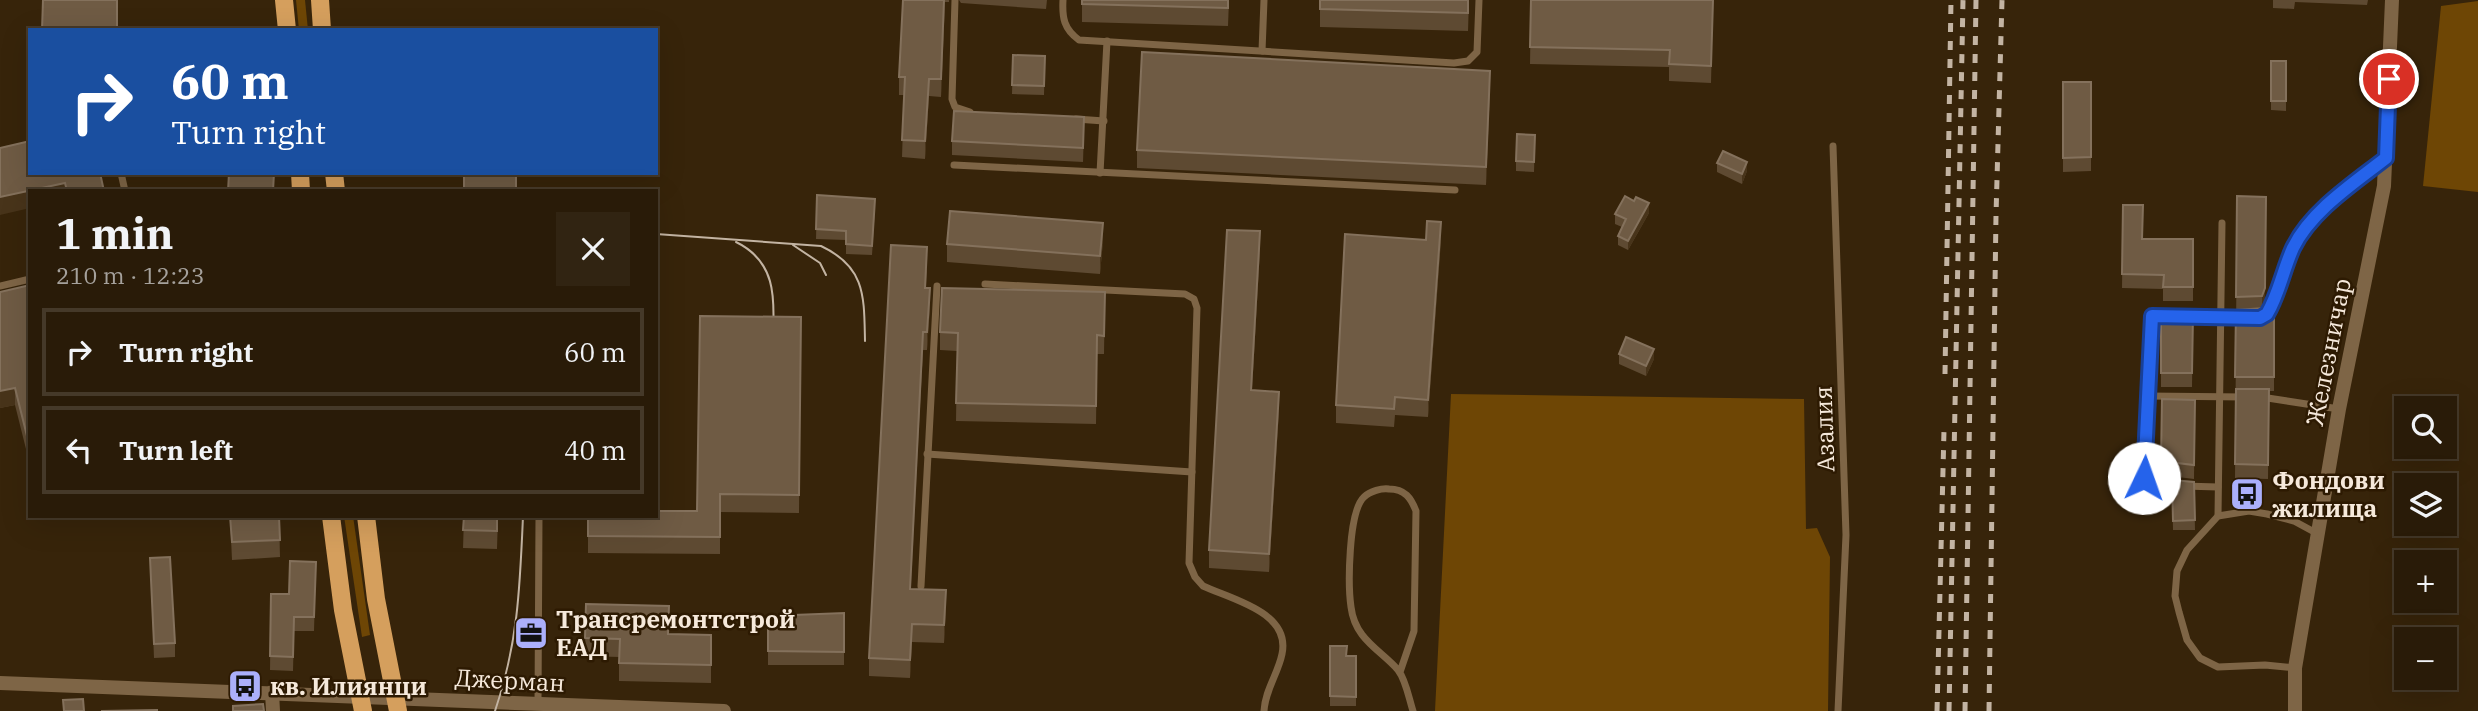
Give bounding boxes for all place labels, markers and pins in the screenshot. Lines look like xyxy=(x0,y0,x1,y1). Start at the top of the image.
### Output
pin xyxy=(2359,49,2419,109)
place label: Фондови жилища xyxy=(2272,464,2385,524)
bus stop icon: Фондови жилища xyxy=(2228,475,2266,513)
place label: Трансремонтстрой ЕАД xyxy=(556,603,795,663)
office icon: Трансремонтстрой ЕАД xyxy=(512,614,550,652)
bus stop icon: кв. Илиянци xyxy=(226,667,264,705)
place label: кв. Илиянци xyxy=(270,670,427,702)

